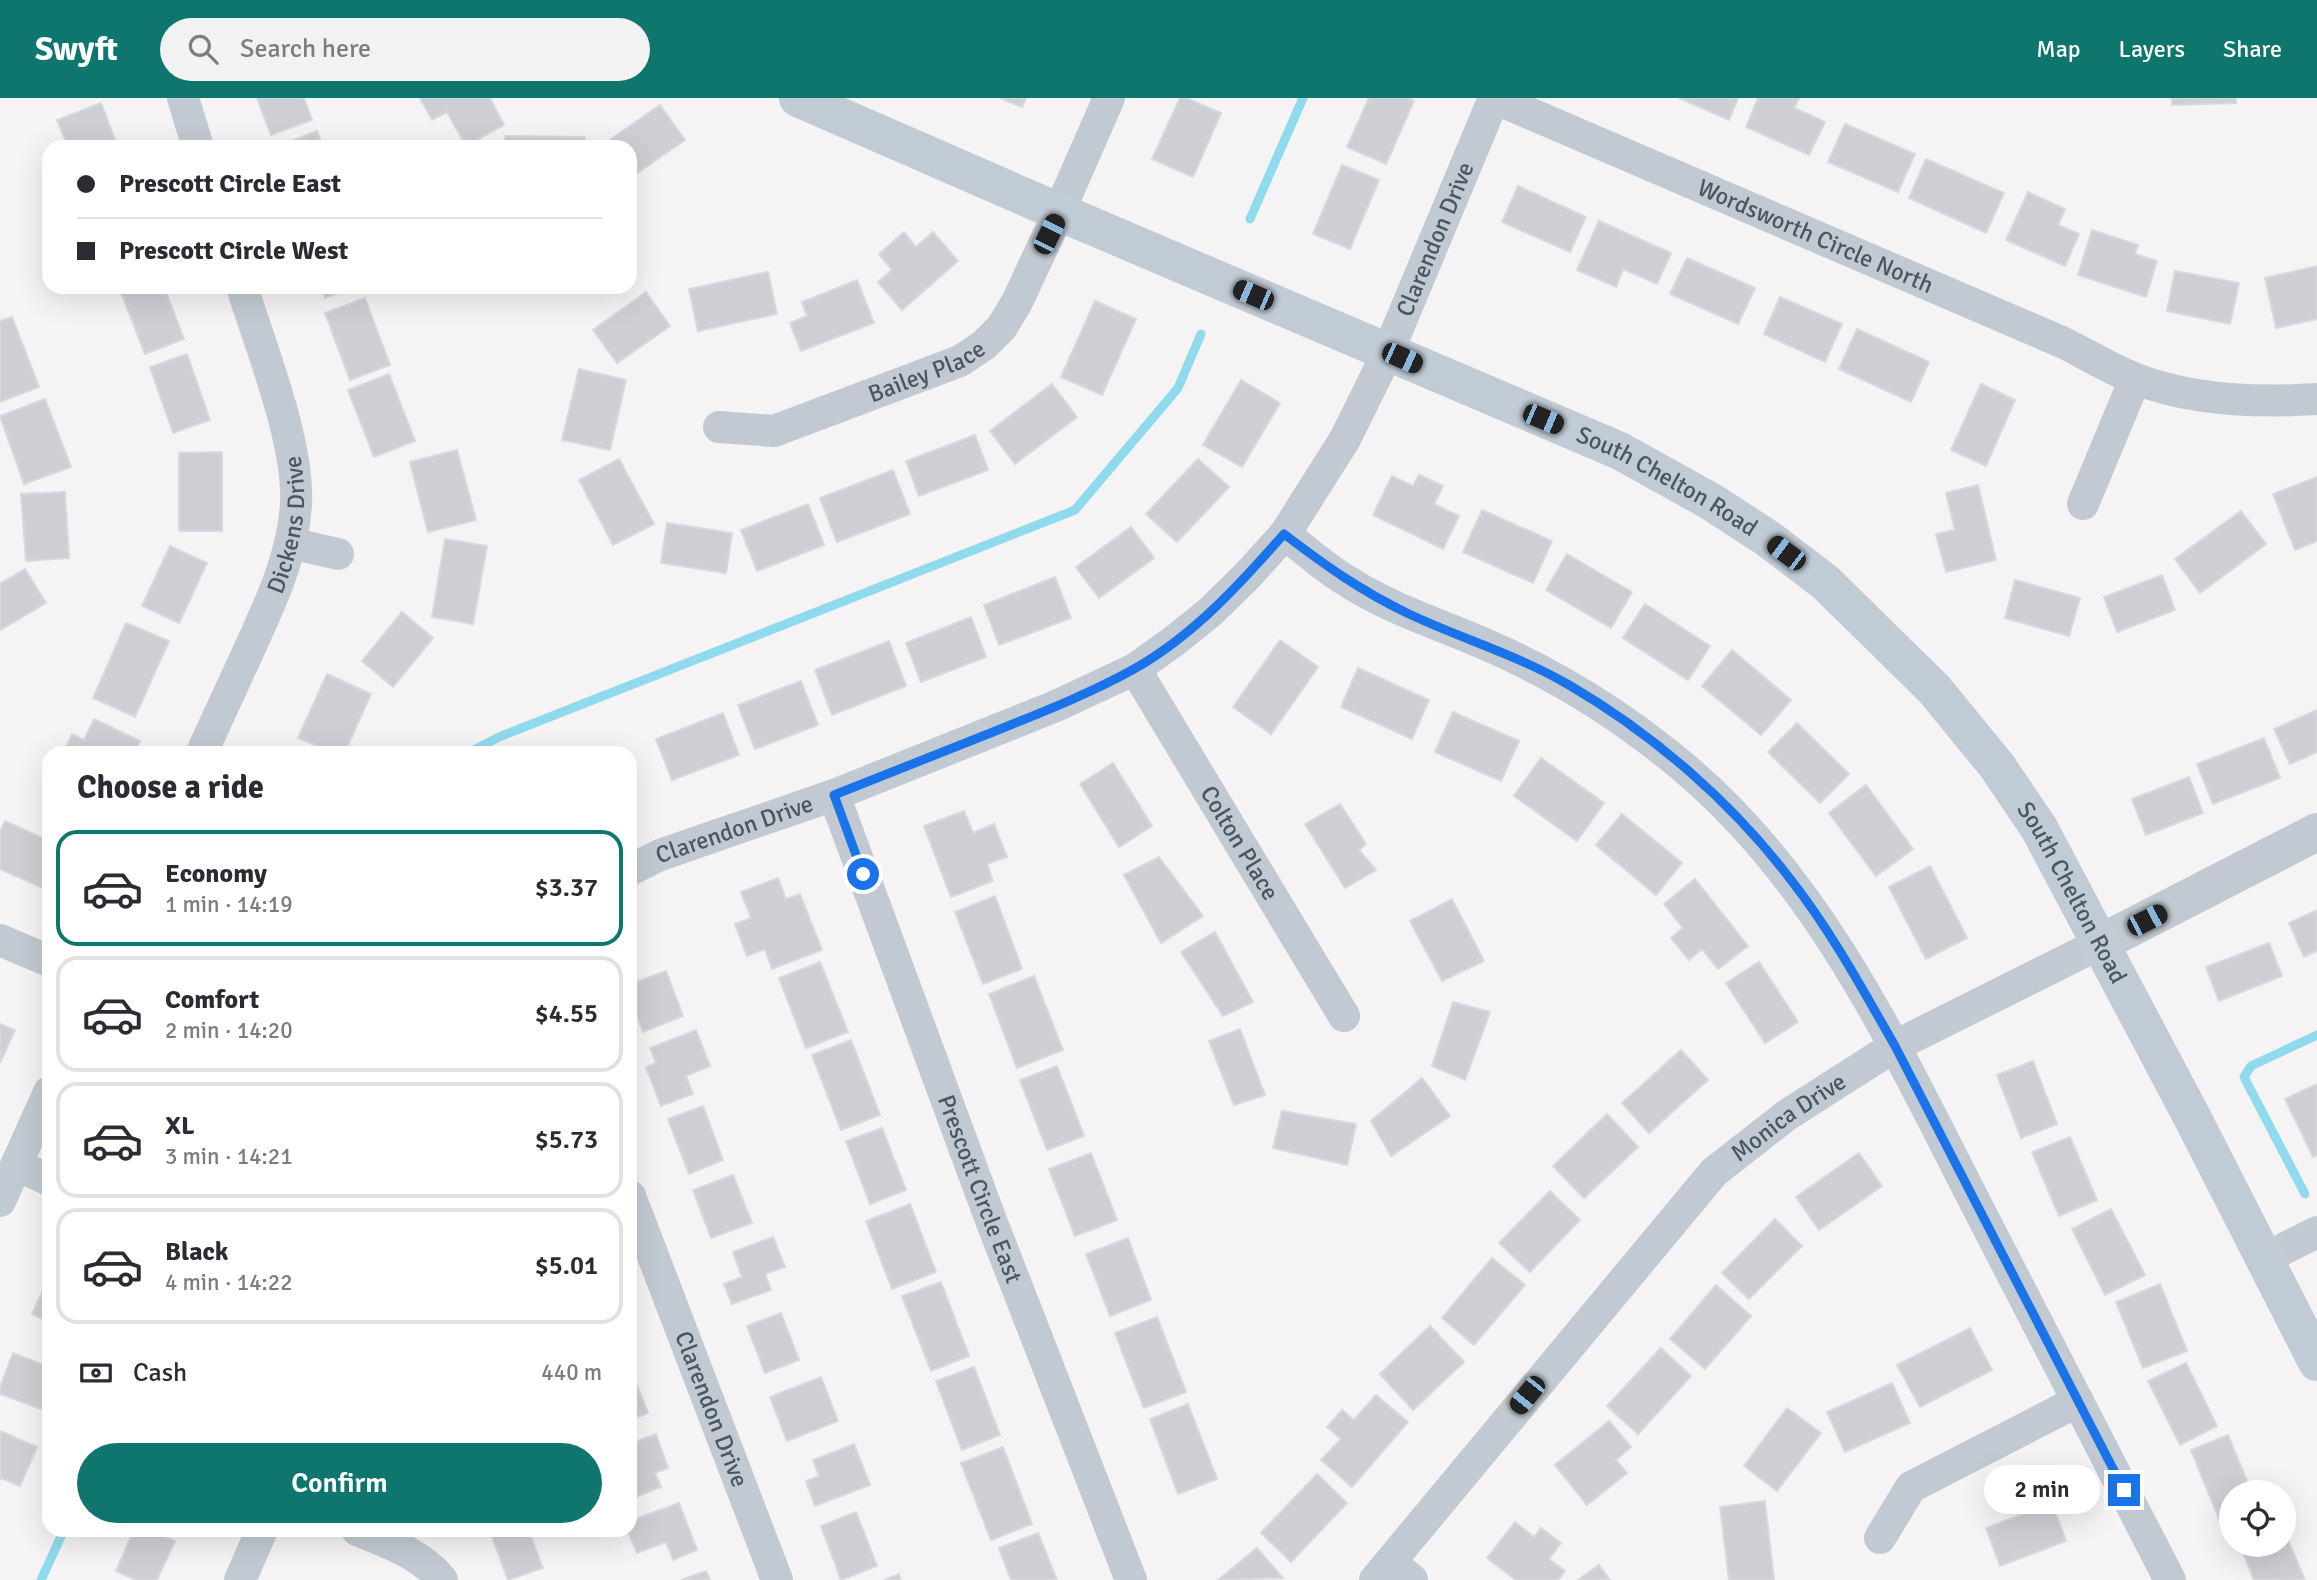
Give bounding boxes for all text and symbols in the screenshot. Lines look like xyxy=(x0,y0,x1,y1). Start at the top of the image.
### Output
search box xyxy=(160,18,650,81)
text: Swyft xyxy=(35,29,118,70)
icon: search xyxy=(184,30,222,68)
text: Search here xyxy=(240,33,371,65)
text: Map xyxy=(2036,34,2081,64)
text: Layers xyxy=(2119,34,2185,64)
text: Share xyxy=(2223,34,2282,64)
street label: Clarendon Drive xyxy=(1389,158,1481,321)
text: Prescott Circle East xyxy=(119,168,341,200)
street label: Wordsworth Circle North xyxy=(1693,172,1938,300)
car xyxy=(1031,211,1068,257)
text: Prescott Circle West xyxy=(119,235,348,267)
car xyxy=(1230,277,1277,313)
street label: Bailey Place xyxy=(864,333,991,409)
car xyxy=(1379,340,1426,376)
car xyxy=(1520,401,1567,437)
street label: South Chelton Road xyxy=(1572,419,1763,543)
street label: Dickens Drive xyxy=(260,454,311,598)
car xyxy=(1763,532,1810,574)
text: Choose a ride xyxy=(77,768,264,807)
street label: Colton Place xyxy=(1194,780,1286,906)
street label: Clarendon Drive xyxy=(652,788,817,870)
street label: South Chelton Road xyxy=(2011,796,2134,989)
icon: car xyxy=(81,857,144,920)
text: Economy xyxy=(165,858,267,890)
route start xyxy=(847,858,879,890)
text: $3.37 xyxy=(535,872,598,904)
text: 1 min · 14:19 xyxy=(165,890,293,919)
car xyxy=(2124,901,2171,939)
icon: car xyxy=(81,983,144,1046)
text: Comfort xyxy=(165,984,259,1016)
text: $4.55 xyxy=(535,998,598,1030)
text: 2 min · 14:20 xyxy=(165,1016,293,1045)
street label: Monica Drive xyxy=(1725,1066,1851,1168)
street label: Prescott Circle East xyxy=(931,1090,1029,1287)
icon: car xyxy=(81,1109,144,1172)
text: XL xyxy=(165,1110,195,1142)
text: $5.73 xyxy=(535,1124,598,1156)
text: 3 min · 14:21 xyxy=(165,1142,293,1171)
icon: car xyxy=(81,1235,144,1298)
text: Black xyxy=(165,1236,228,1268)
text: $5.01 xyxy=(535,1250,598,1282)
text: 4 min · 14:22 xyxy=(165,1268,293,1297)
street label: Clarendon Drive xyxy=(668,1327,755,1491)
icon: cash xyxy=(77,1354,115,1392)
text: Cash xyxy=(133,1357,187,1389)
text: 440 m xyxy=(541,1358,602,1387)
car xyxy=(1506,1372,1549,1418)
button: Confirm xyxy=(77,1443,602,1523)
callout: 2 min xyxy=(1984,1466,2100,1514)
route end xyxy=(2108,1474,2140,1506)
text: 2 min xyxy=(2014,1475,2070,1504)
map controls xyxy=(2219,1480,2296,1557)
button: locate xyxy=(2219,1480,2296,1557)

